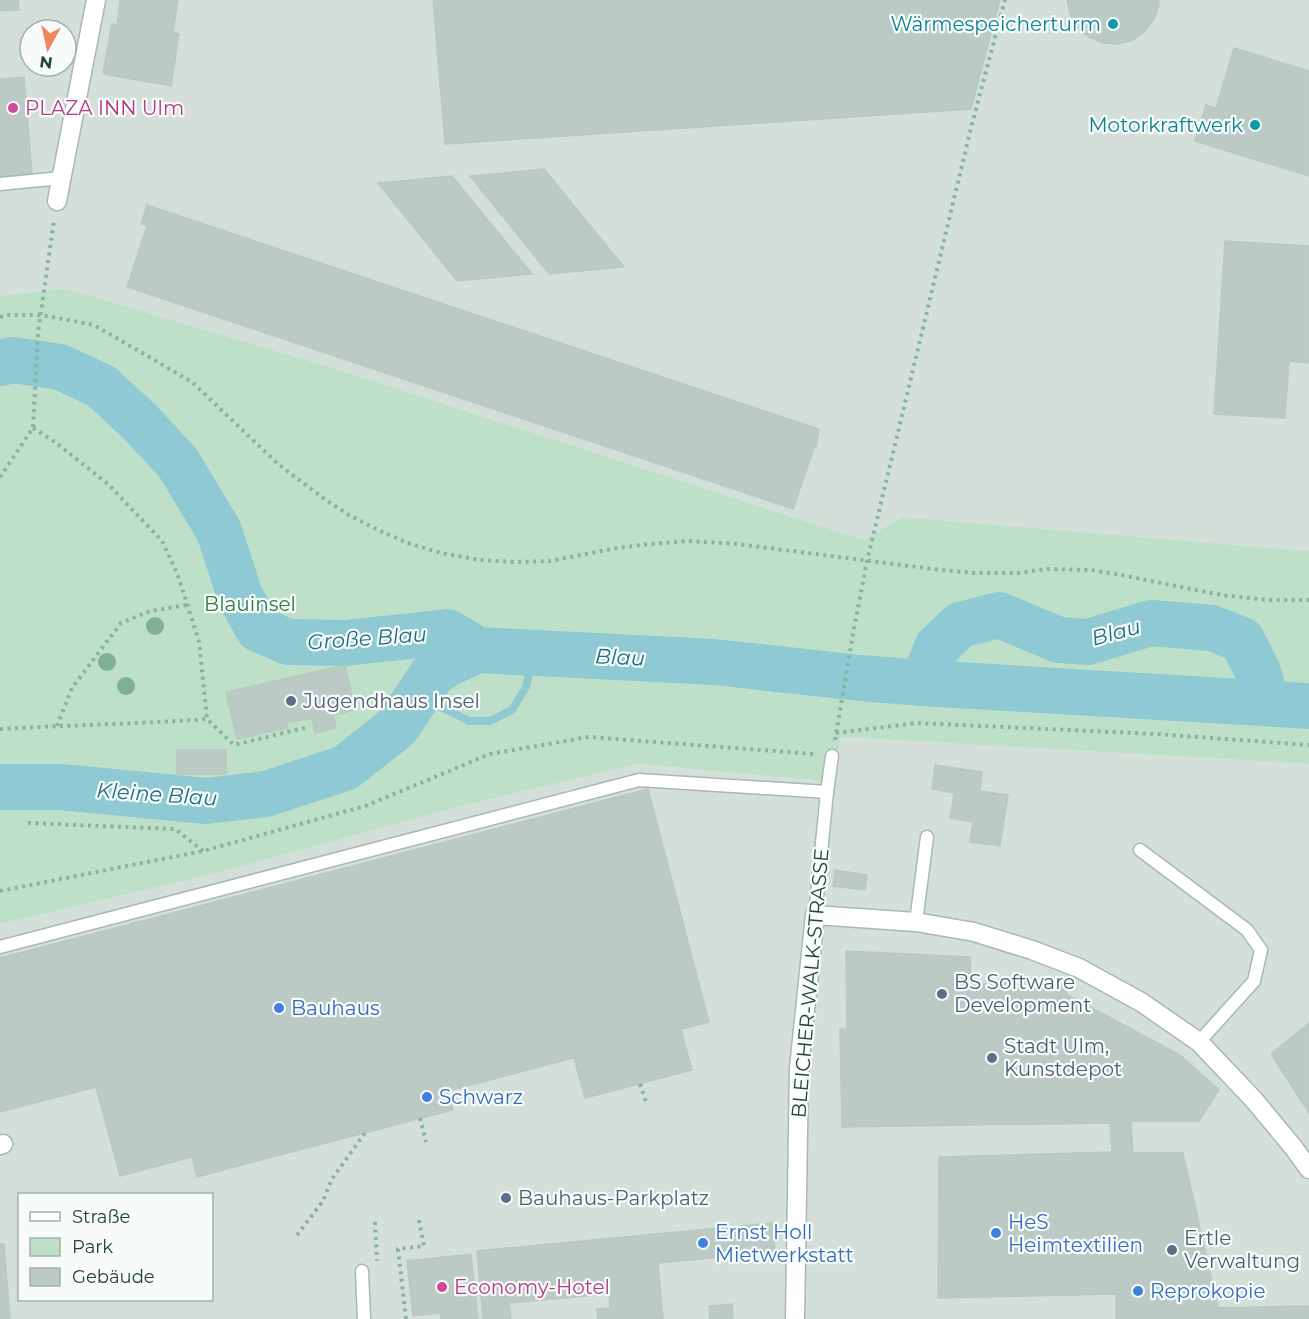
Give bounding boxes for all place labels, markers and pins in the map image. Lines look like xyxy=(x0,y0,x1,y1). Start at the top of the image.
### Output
place label: Wärmespeicherturm xyxy=(890,12,1101,36)
marker: Wärmespeicherturm xyxy=(1106,17,1120,31)
place label: PLAZA INN Ulm xyxy=(25,96,184,120)
marker: PLAZA INN Ulm xyxy=(6,101,20,115)
place label: Motorkraftwerk xyxy=(1089,113,1243,137)
marker: Motorkraftwerk xyxy=(1248,118,1262,132)
place label: Jugendhaus Insel xyxy=(302,689,480,713)
marker: Jugendhaus Insel xyxy=(284,694,298,708)
place label: BS Software Development xyxy=(954,970,1091,1017)
marker: BS Software Development xyxy=(935,987,949,1001)
place label: Bauhaus xyxy=(291,996,380,1020)
marker: Bauhaus xyxy=(272,1001,286,1015)
place label: Stadt Ulm, Kunstdepot xyxy=(1004,1034,1122,1081)
marker: Stadt Ulm, Kunstdepot xyxy=(985,1051,999,1065)
place label: Schwarz xyxy=(439,1085,523,1109)
marker: Schwarz xyxy=(420,1090,434,1104)
place label: Bauhaus-Parkplatz xyxy=(518,1186,709,1210)
marker: Bauhaus-Parkplatz xyxy=(499,1191,513,1205)
place label: HeS Heimtextilien xyxy=(1008,1210,1143,1257)
place label: Ernst Holl Mietwerkstatt xyxy=(715,1220,854,1267)
marker: HeS Heimtextilien xyxy=(989,1226,1003,1240)
place label: Ertle Verwaltung xyxy=(1184,1226,1300,1273)
marker: Ernst Holl Mietwerkstatt xyxy=(696,1236,710,1250)
marker: Ertle Verwaltung xyxy=(1165,1243,1179,1257)
place label: Economy-Hotel xyxy=(454,1275,610,1299)
place label: Reprokopie xyxy=(1150,1279,1266,1303)
marker: Economy-Hotel xyxy=(435,1280,449,1294)
marker: Reprokopie xyxy=(1131,1284,1145,1298)

